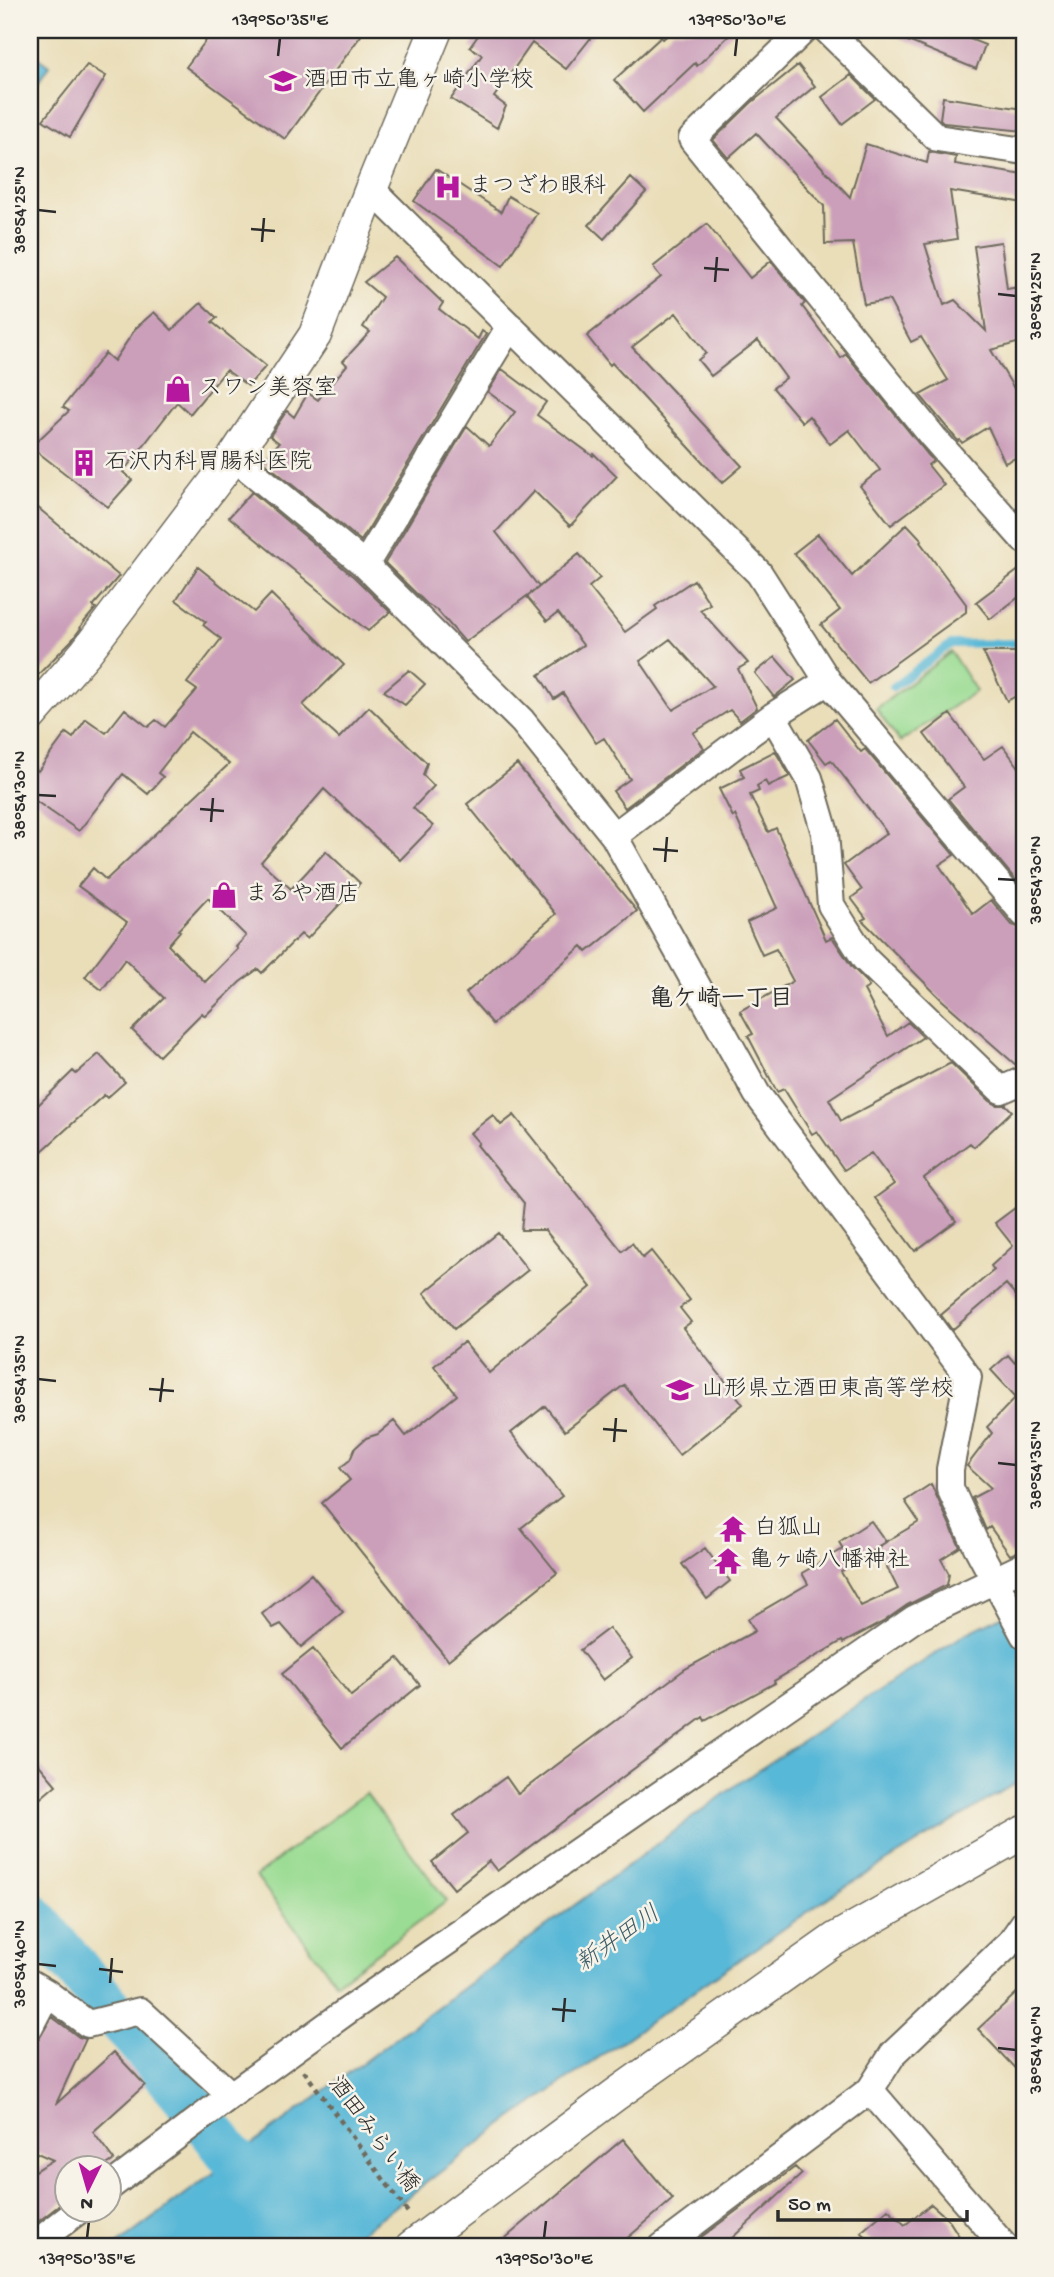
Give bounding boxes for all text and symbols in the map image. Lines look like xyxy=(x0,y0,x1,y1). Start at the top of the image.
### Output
text: 139°50'35"E xyxy=(231,11,329,32)
text: 139°50'30"E xyxy=(688,11,786,32)
school or university icon: 酒田市立亀ヶ崎小学校 xyxy=(268,66,298,96)
place label: 酒田市立亀ヶ崎小学校 xyxy=(304,67,534,95)
text: 38°54'25"N xyxy=(11,166,32,255)
hospital icon: まつざわ眼科 xyxy=(433,172,463,202)
place label: まつざわ眼科 xyxy=(469,173,606,201)
text: 38°54'25"N xyxy=(1027,252,1048,341)
shop icon: スワン美容室 xyxy=(163,374,193,404)
place label: スワン美容室 xyxy=(199,375,337,403)
building icon: 石沢内科胃腸科医院 xyxy=(69,448,99,478)
place label: 石沢内科胃腸科医院 xyxy=(105,449,312,477)
text: 38°54'30"N xyxy=(11,751,32,840)
text: 38°54'30"N xyxy=(1027,836,1048,925)
shop icon: まるや酒店 xyxy=(209,880,239,910)
place label: まるや酒店 xyxy=(245,881,360,909)
district label: 亀ケ崎一丁目 xyxy=(649,985,793,1015)
text: 38°54'35"N xyxy=(11,1335,32,1424)
school or university icon: 山形県立酒田東高等学校 xyxy=(665,1375,695,1405)
place label: 山形県立酒田東高等学校 xyxy=(701,1376,954,1404)
text: 38°54'35"N xyxy=(1027,1421,1048,1510)
temple icon: 白狐山 xyxy=(718,1514,748,1544)
place label: 白狐山 xyxy=(754,1515,823,1543)
temple icon: 亀ヶ崎八幡神社 xyxy=(713,1546,743,1576)
place label: 亀ヶ崎八幡神社 xyxy=(749,1547,910,1575)
water label: 新井田川 xyxy=(571,1900,667,1979)
text: 38°54'40"N xyxy=(11,1920,32,2009)
text: 38°54'40"N xyxy=(1027,2006,1048,2095)
street label: 酒田みらい橋 xyxy=(321,2071,424,2199)
north arrow xyxy=(52,2154,122,2224)
scale bar xyxy=(778,2179,967,2223)
text: N xyxy=(80,2190,94,2214)
text: 50 m xyxy=(788,2194,831,2219)
text: 139°50'35"E xyxy=(38,2250,136,2271)
text: 139°50'30"E xyxy=(495,2250,593,2271)

